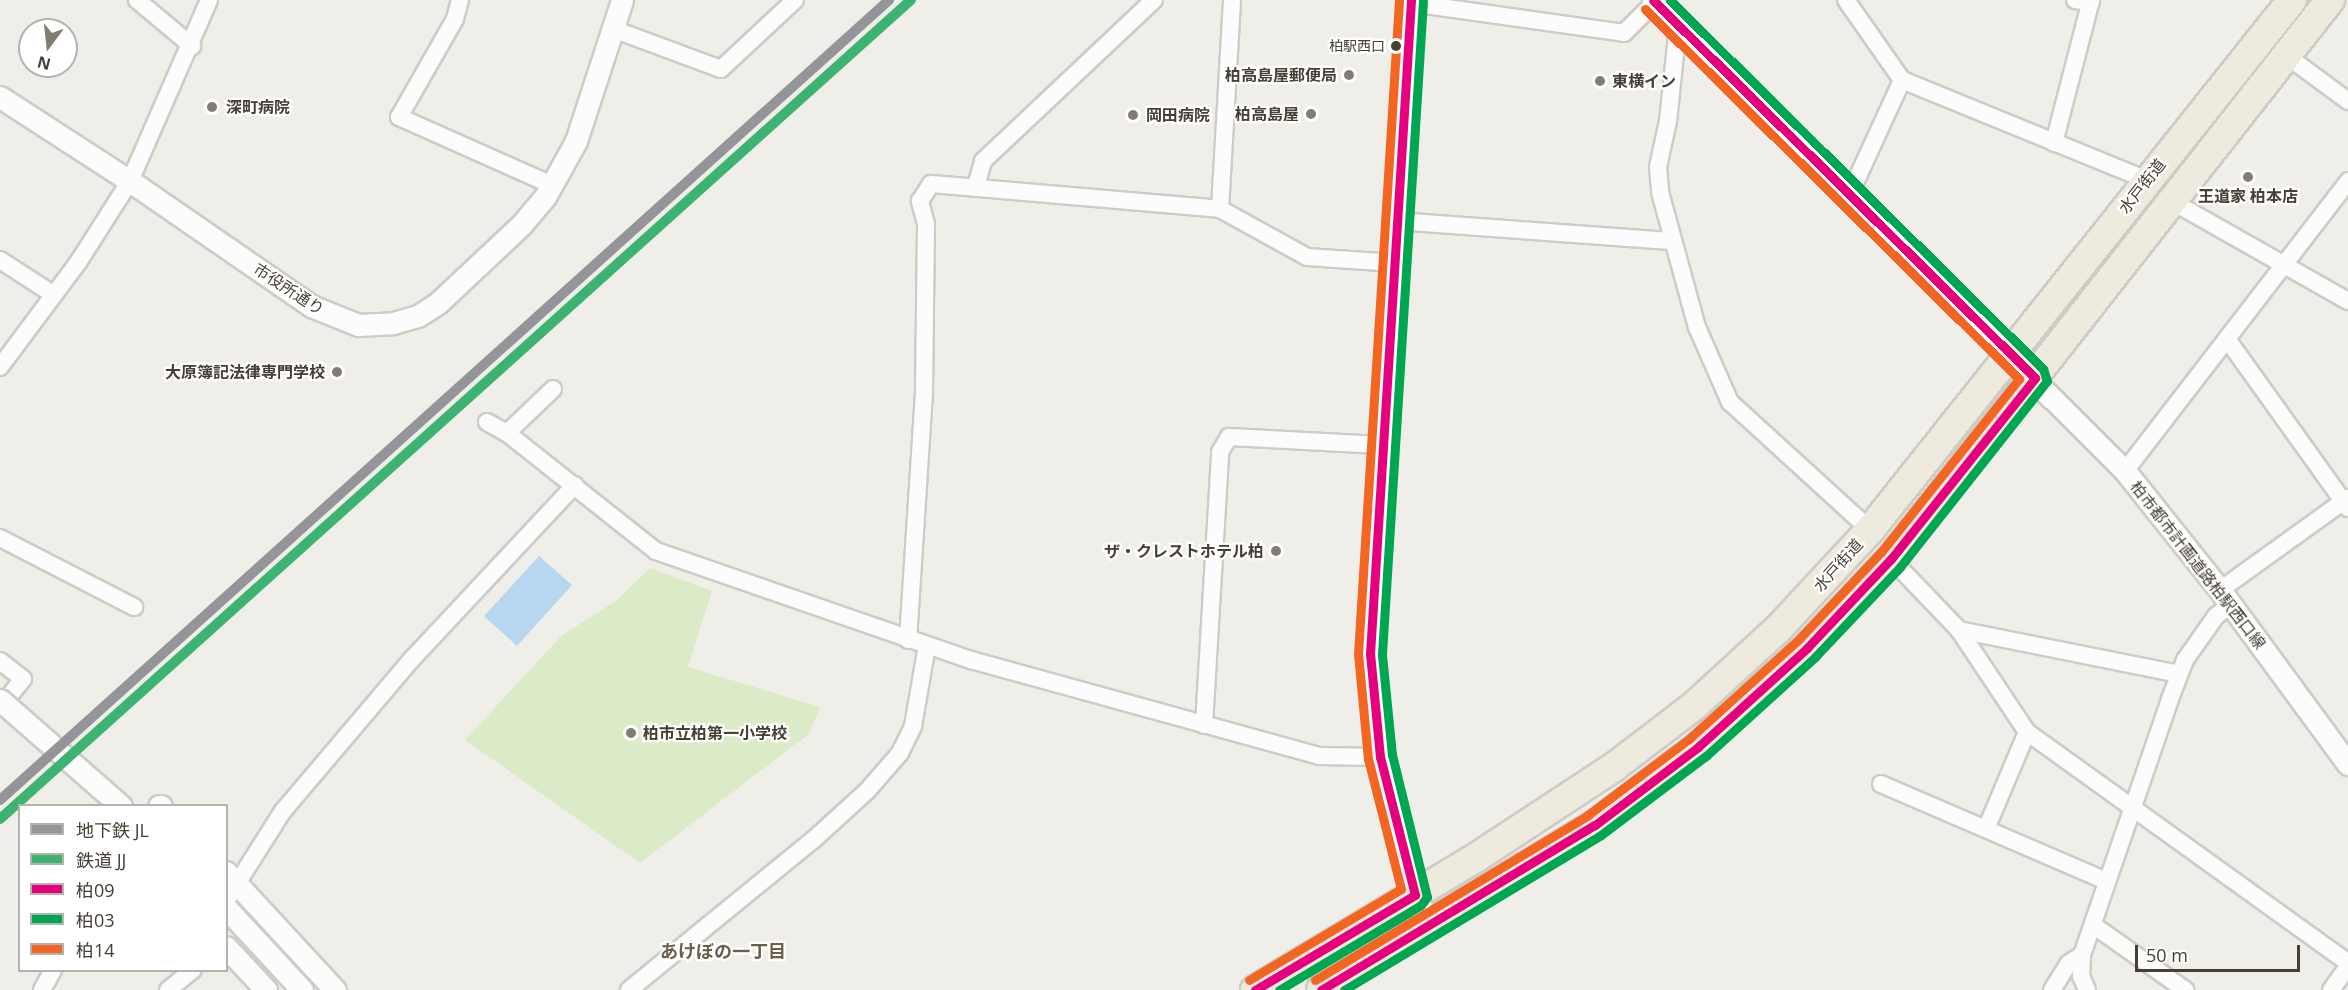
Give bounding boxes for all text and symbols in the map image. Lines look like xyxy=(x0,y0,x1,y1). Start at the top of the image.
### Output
north arrow xyxy=(18,18,78,78)
place label: 柏駅西口 xyxy=(1329,38,1385,54)
marker: 柏駅西口 xyxy=(1390,40,1402,52)
text: N xyxy=(35,51,53,76)
place label: 柏高島屋郵便局 xyxy=(1225,65,1337,85)
marker: 柏高島屋郵便局 xyxy=(1342,68,1356,82)
place label: 東横イン xyxy=(1612,71,1676,91)
marker: 東横イン xyxy=(1593,74,1607,88)
place label: 深町病院 xyxy=(226,97,290,117)
marker: 深町病院 xyxy=(203,98,221,116)
place label: 柏高島屋 xyxy=(1235,104,1299,124)
place label: 岡田病院 xyxy=(1146,105,1210,125)
marker: 岡田病院 xyxy=(1124,106,1142,124)
marker: 柏高島屋 xyxy=(1304,107,1318,121)
street label: 水戸街道 xyxy=(2115,155,2169,217)
marker: 王道家 柏本店 xyxy=(2241,170,2255,184)
place label: 王道家 柏本店 xyxy=(2198,186,2298,206)
street label: 市役所通り xyxy=(250,259,328,319)
place label: 大原簿記法律専門学校 xyxy=(165,362,325,382)
marker: 大原簿記法律専門学校 xyxy=(330,365,344,379)
street label: 柏市都市計画道路柏駅西口線 xyxy=(2126,477,2270,653)
street label: 水戸街道 xyxy=(1809,535,1867,595)
place label: ザ・クレストホテル柏 xyxy=(1104,541,1264,561)
marker: ザ・クレストホテル柏 xyxy=(1269,544,1283,558)
place label: 柏市立柏第一小学校 xyxy=(643,723,787,743)
marker: 柏市立柏第一小学校 xyxy=(624,726,638,740)
legend xyxy=(18,804,228,972)
text: 地下鉄 JL xyxy=(76,818,149,842)
text: 鉄道 JJ xyxy=(76,848,126,872)
text: 柏09 xyxy=(76,878,115,902)
text: 柏03 xyxy=(76,908,115,932)
scale bar xyxy=(2138,933,2303,971)
text: 柏14 xyxy=(76,938,115,962)
district label: あけぼの一丁目 xyxy=(660,940,786,962)
text: 50 m xyxy=(2146,943,2188,967)

